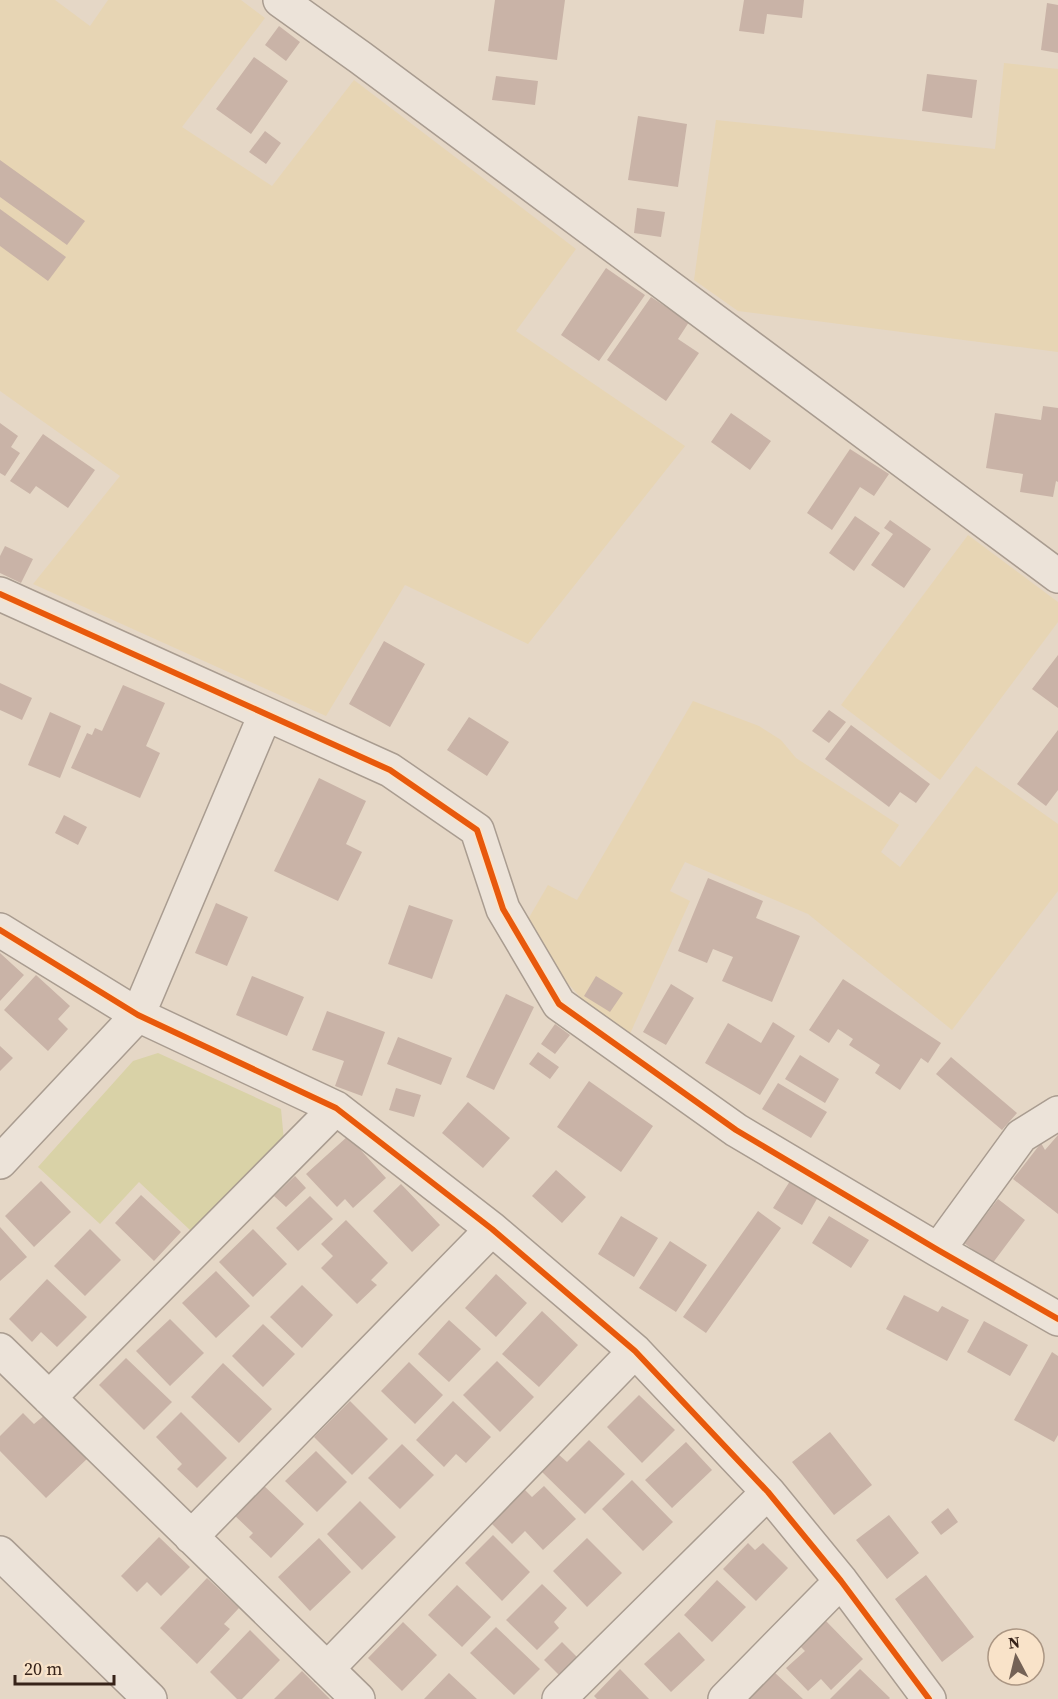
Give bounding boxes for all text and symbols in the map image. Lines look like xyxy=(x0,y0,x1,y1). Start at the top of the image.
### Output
north arrow xyxy=(986,1627,1046,1687)
text: N xyxy=(1007,1630,1022,1654)
scale bar xyxy=(15,1648,114,1686)
text: 20 m xyxy=(24,1656,62,1681)

